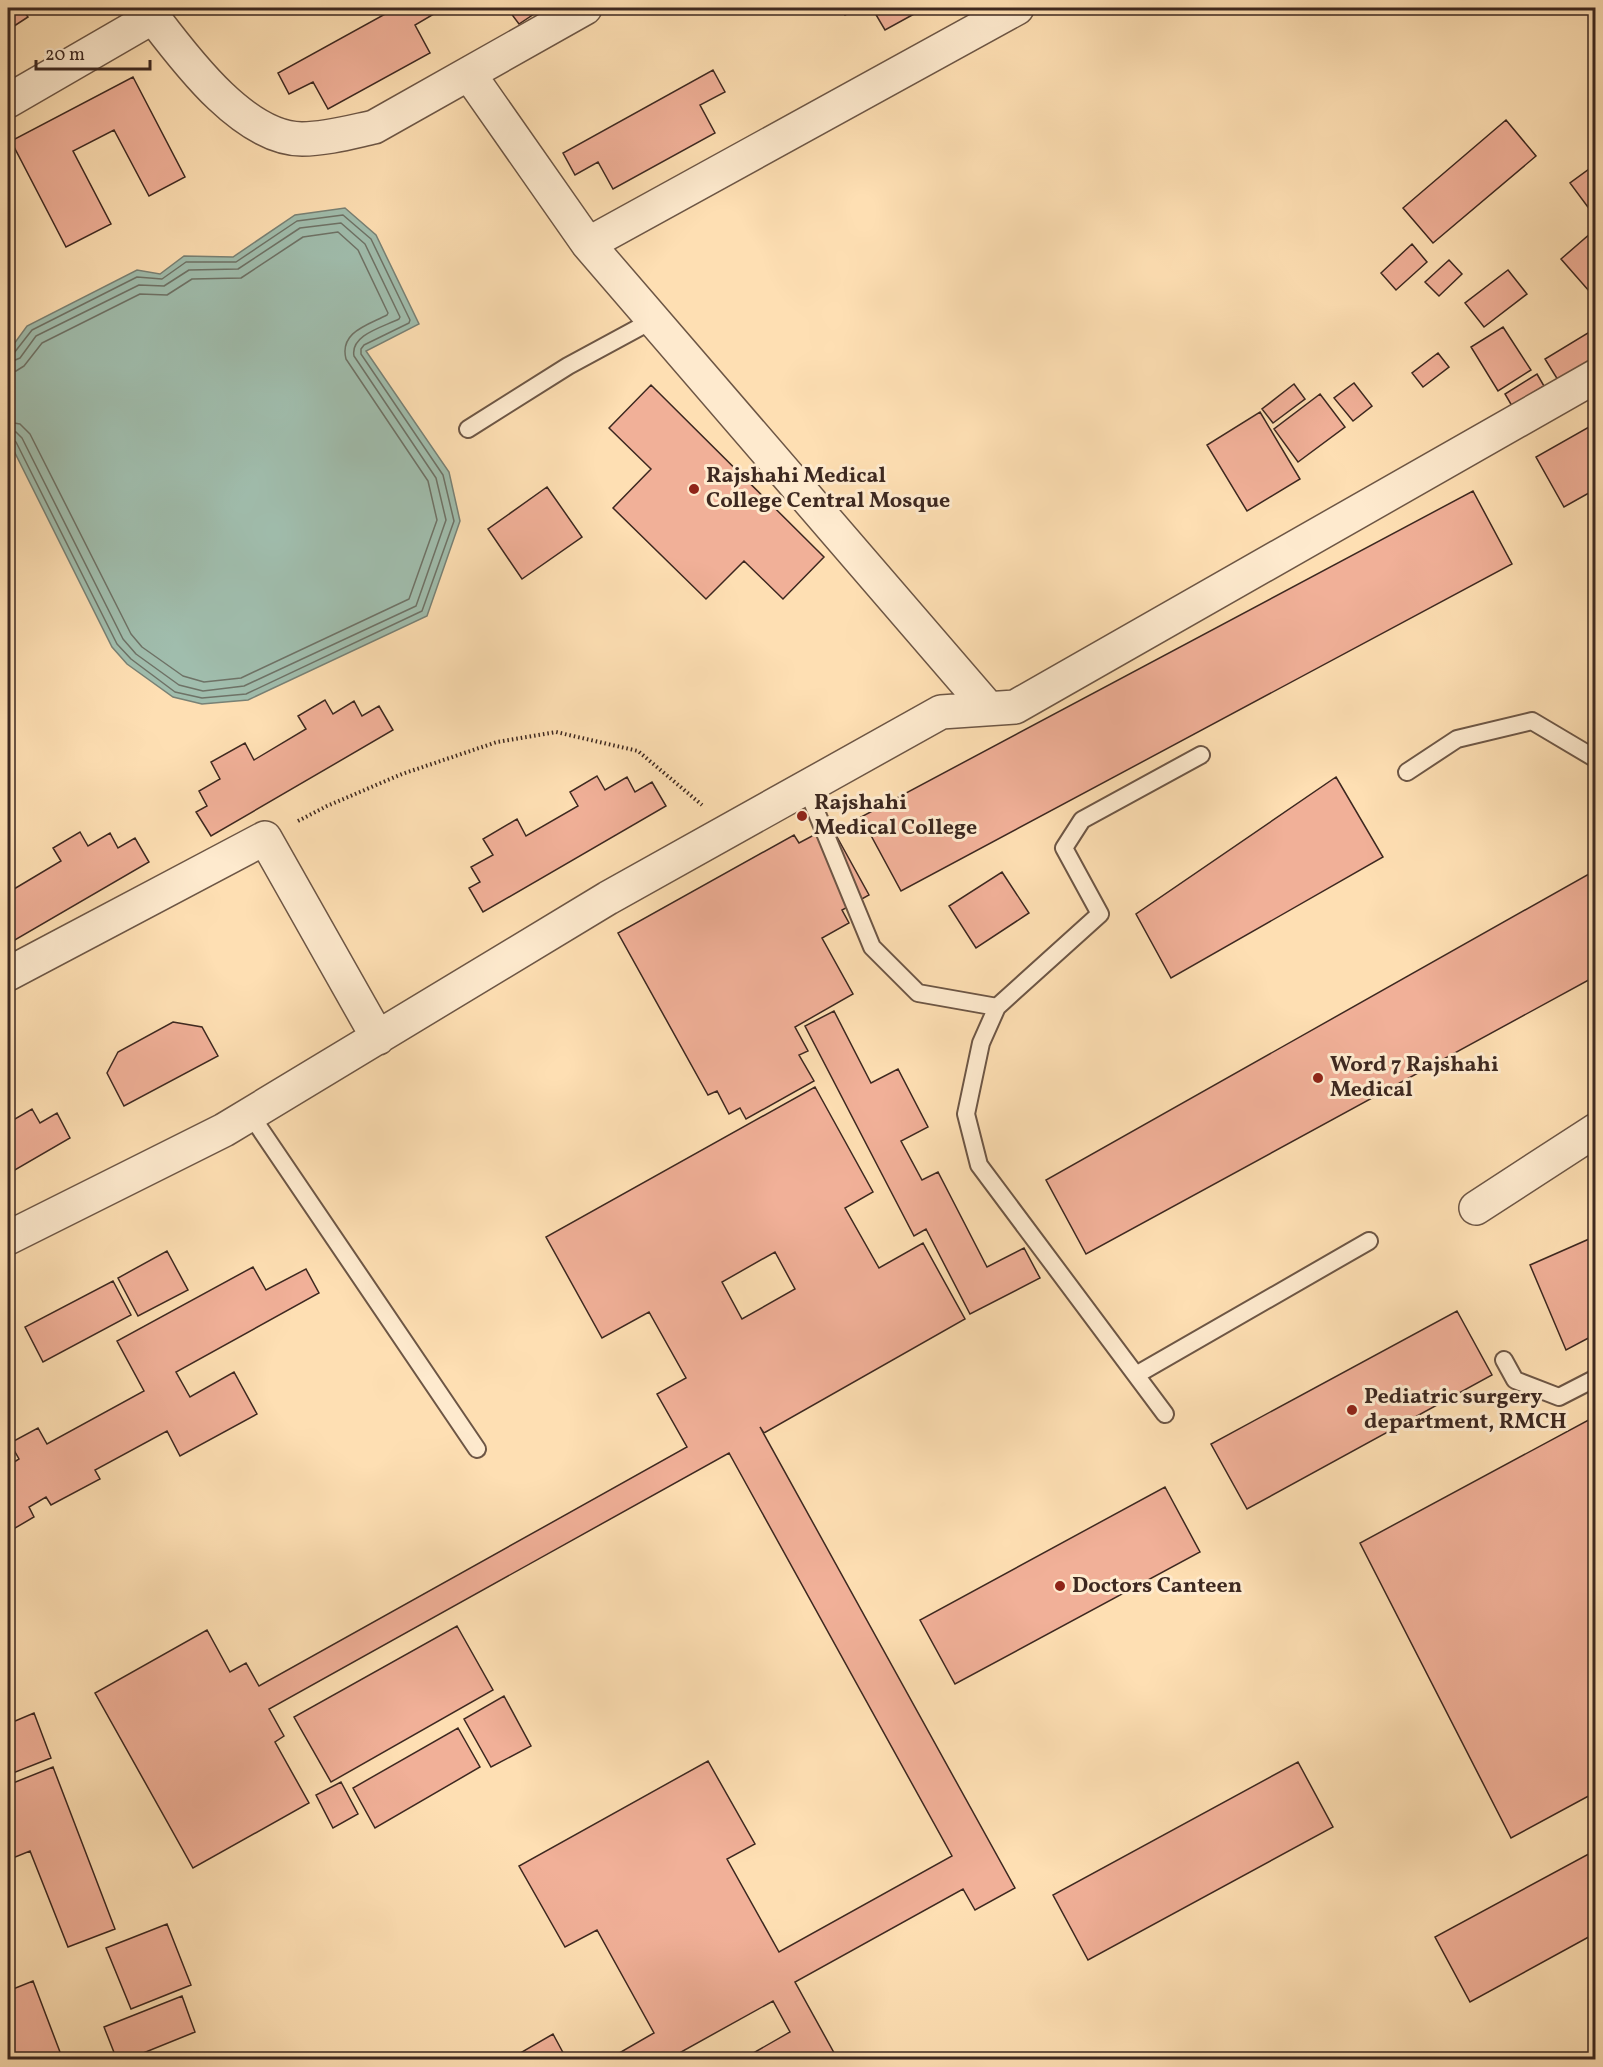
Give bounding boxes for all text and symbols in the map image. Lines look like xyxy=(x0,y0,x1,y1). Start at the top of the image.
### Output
scale bar xyxy=(36,33,150,71)
text: 20 m xyxy=(45,43,85,68)
place label: Rajshahi Medical College Central Mosque xyxy=(706,461,950,517)
marker: Rajshahi Medical College Central Mosque xyxy=(687,482,701,496)
place label: Rajshahi Medical College xyxy=(814,788,977,844)
marker: Rajshahi Medical College xyxy=(795,809,809,823)
place label: Word 7 Rajshahi Medical xyxy=(1330,1050,1499,1106)
marker: Word 7 Rajshahi Medical xyxy=(1311,1071,1325,1085)
place label: Pediatric surgery department, RMCH xyxy=(1364,1382,1567,1438)
marker: Pediatric surgery department, RMCH xyxy=(1345,1403,1359,1417)
place label: Doctors Canteen xyxy=(1072,1571,1242,1602)
marker: Doctors Canteen xyxy=(1053,1579,1067,1593)

